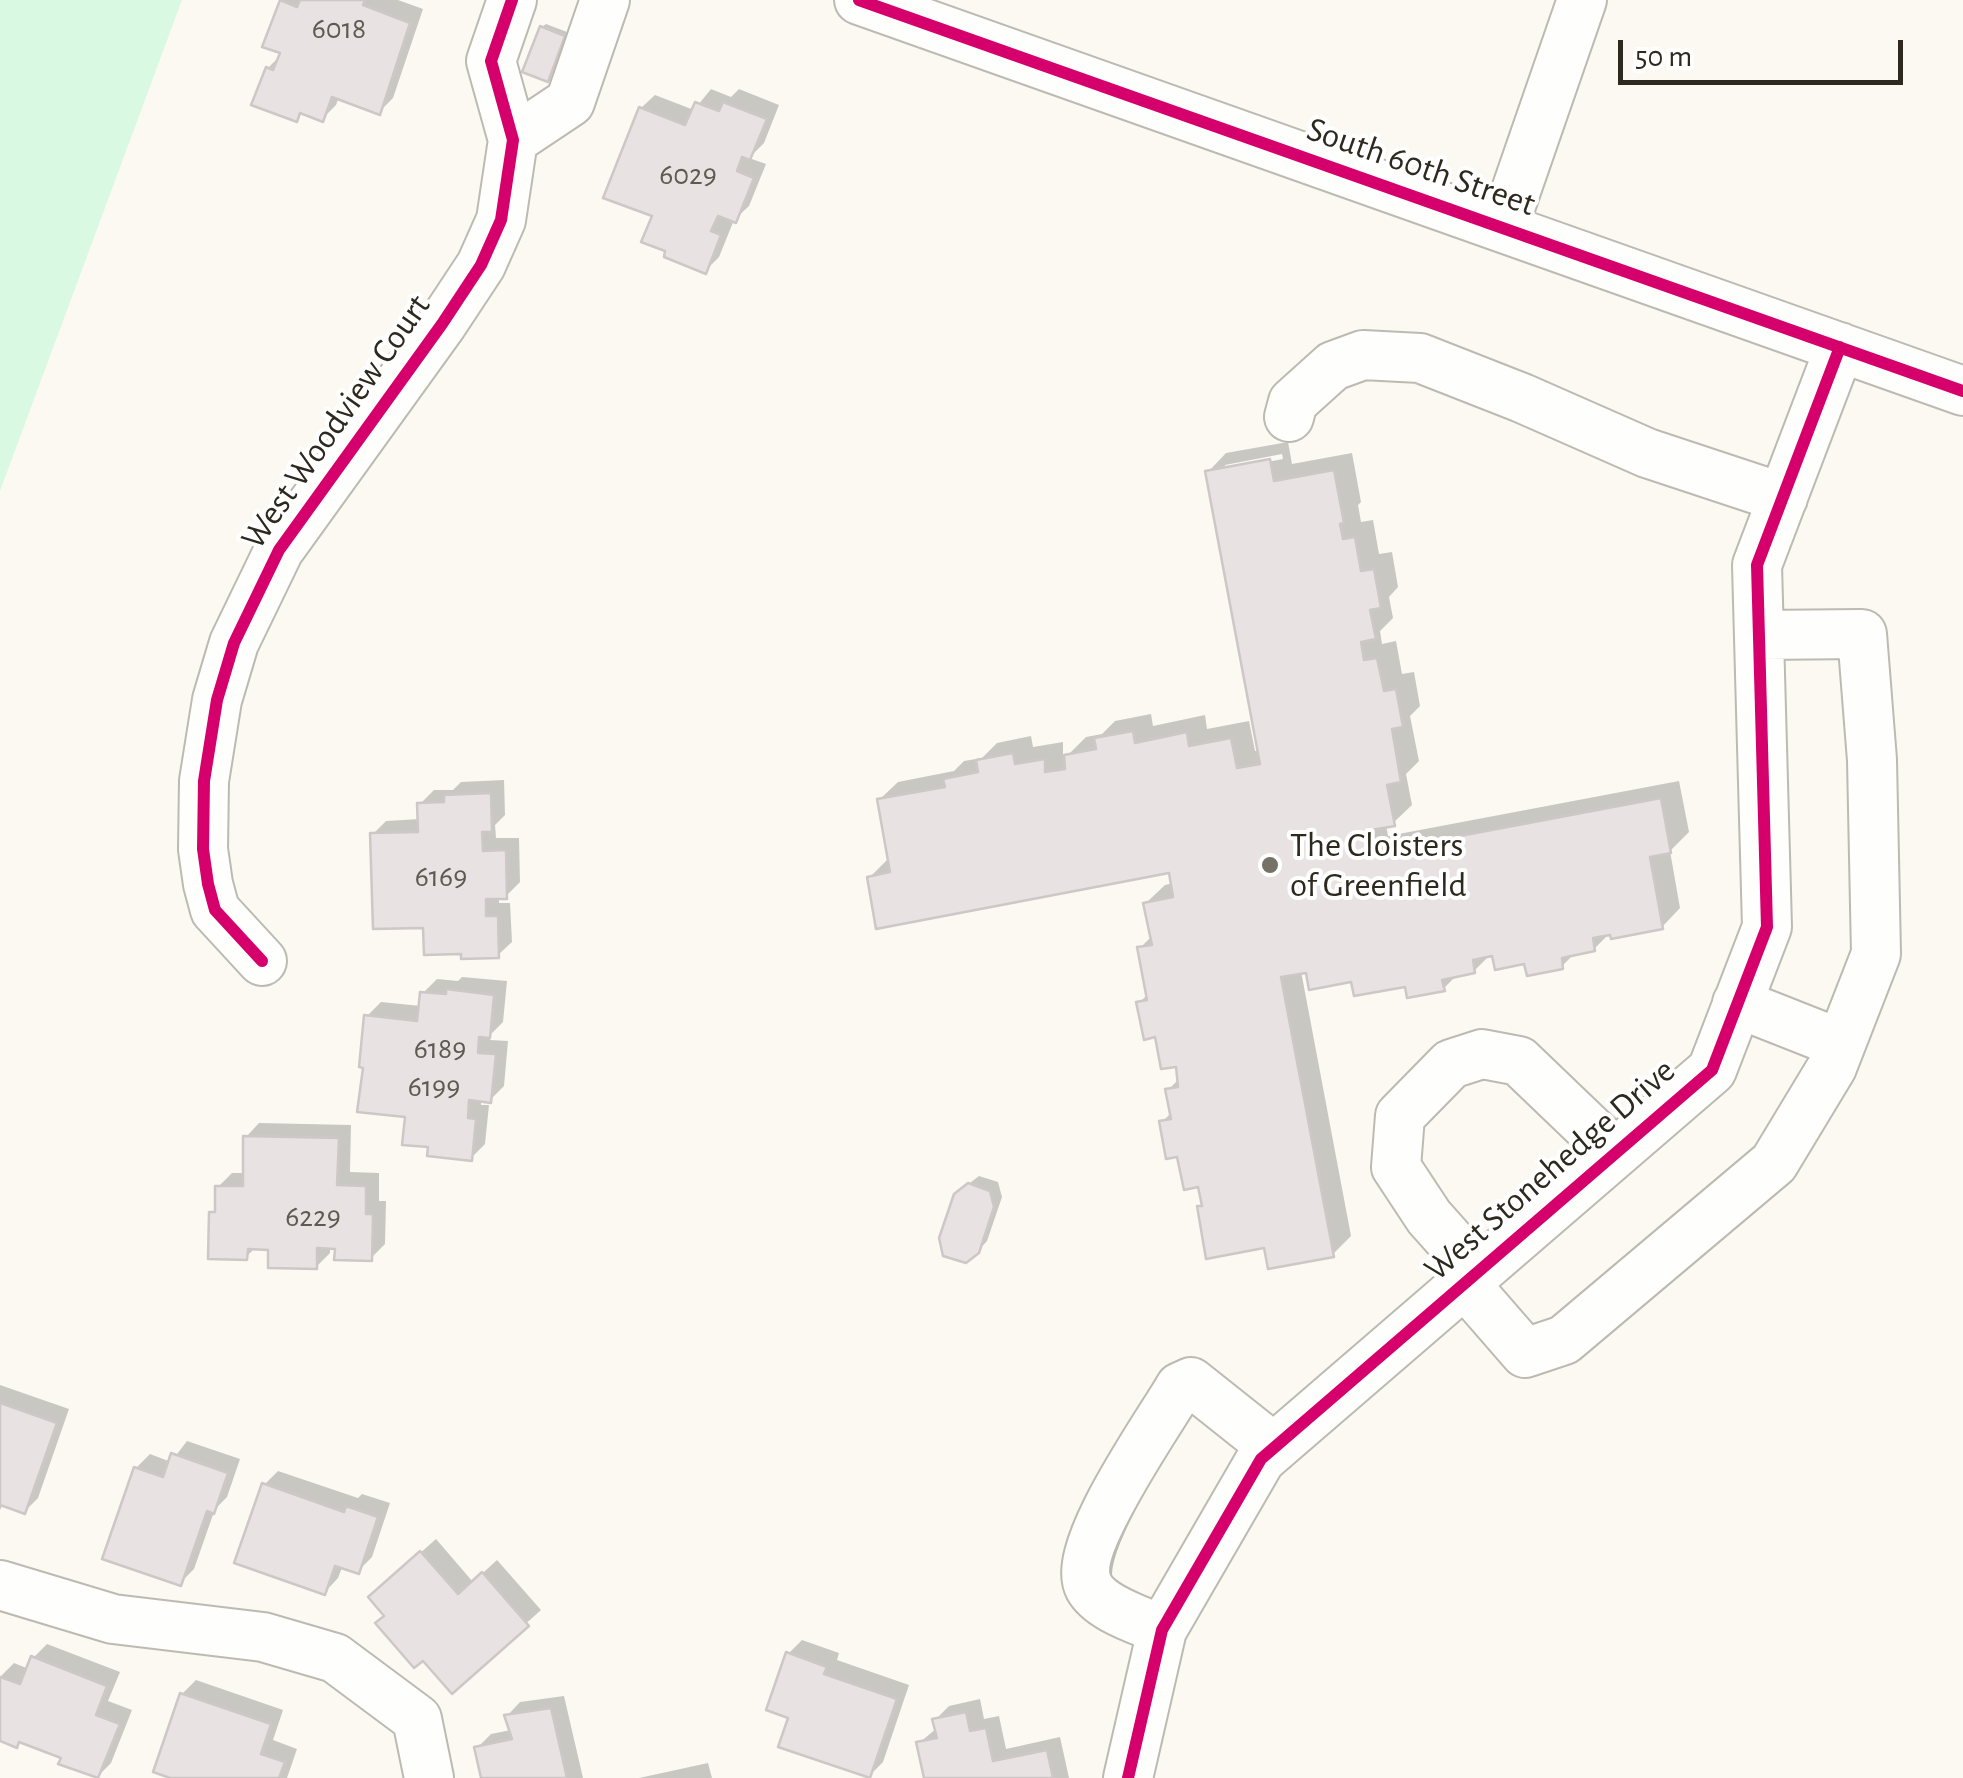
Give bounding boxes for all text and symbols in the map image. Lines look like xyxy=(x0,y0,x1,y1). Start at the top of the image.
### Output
house number: 6018 xyxy=(312,11,366,47)
scale bar xyxy=(1623,20,1908,82)
text: 50 m xyxy=(1635,42,1692,72)
street label: South 60th Street xyxy=(1301,108,1541,226)
house number: 6029 xyxy=(659,157,717,193)
street label: West Woodview Court xyxy=(232,287,440,557)
place label: The Cloisters of Greenfield xyxy=(1290,824,1467,906)
marker: The Cloisters of Greenfield xyxy=(1259,854,1281,876)
house number: 6169 xyxy=(415,859,467,895)
house number: 6189 xyxy=(414,1031,466,1067)
street label: West Stonehedge Drive xyxy=(1416,1050,1684,1290)
house number: 6199 xyxy=(408,1069,460,1105)
house number: 6229 xyxy=(285,1199,341,1235)

